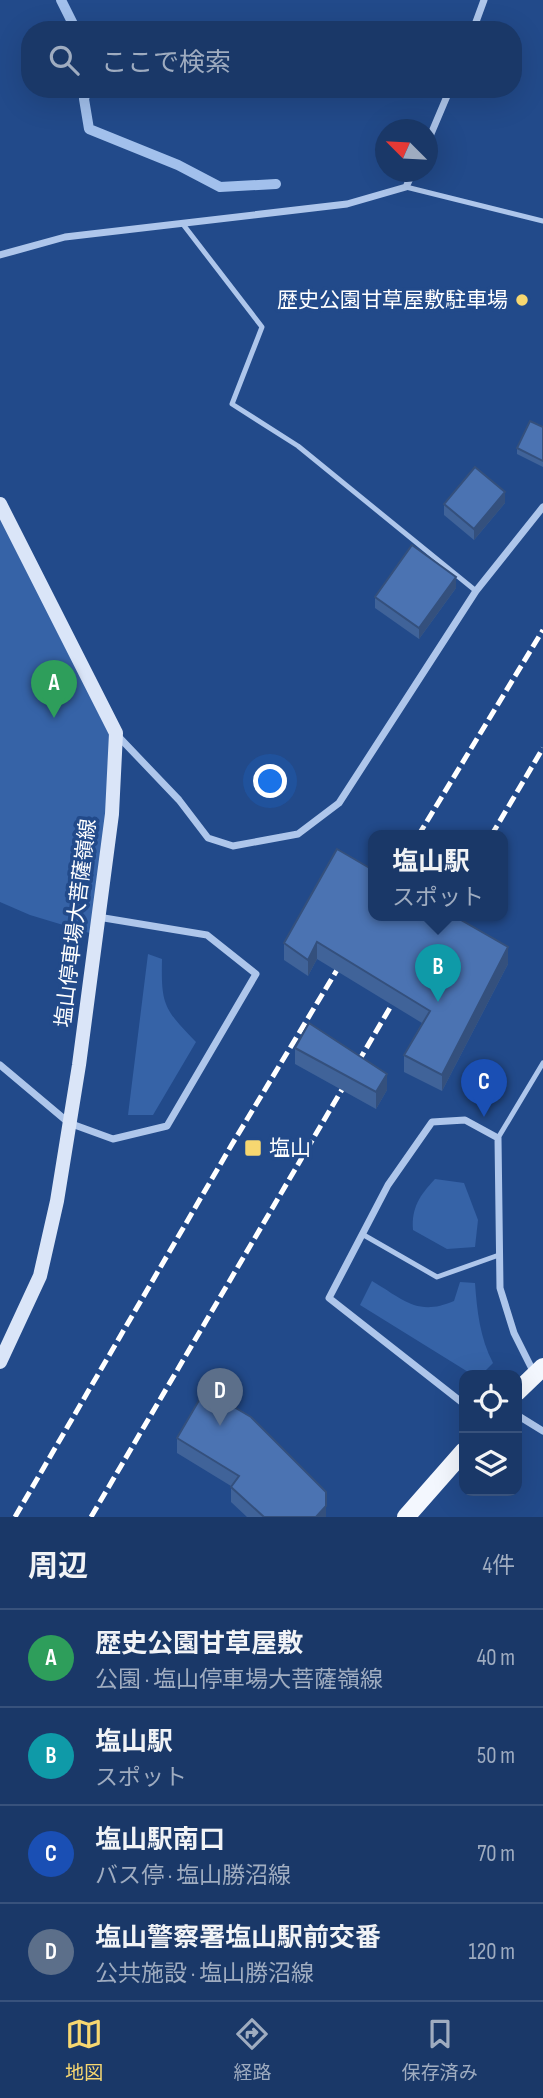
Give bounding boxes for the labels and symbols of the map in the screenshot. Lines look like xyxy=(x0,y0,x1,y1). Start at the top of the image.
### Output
north arrow xyxy=(375,119,438,182)
place label: 歴史公園甘草屋敷駐車場 xyxy=(277,288,508,313)
marker: 歴史公園甘草屋敷駐車場 xyxy=(514,292,530,308)
pin: A xyxy=(31,660,77,718)
your location xyxy=(253,764,287,798)
street label: 塩山停車場大菩薩嶺線 xyxy=(51,817,101,1029)
pin: B xyxy=(415,944,461,1002)
pin: C xyxy=(461,1059,507,1117)
place label: 塩山 xyxy=(269,1136,311,1161)
marker: 塩山 xyxy=(243,1138,263,1158)
pin: D xyxy=(197,1368,243,1426)

